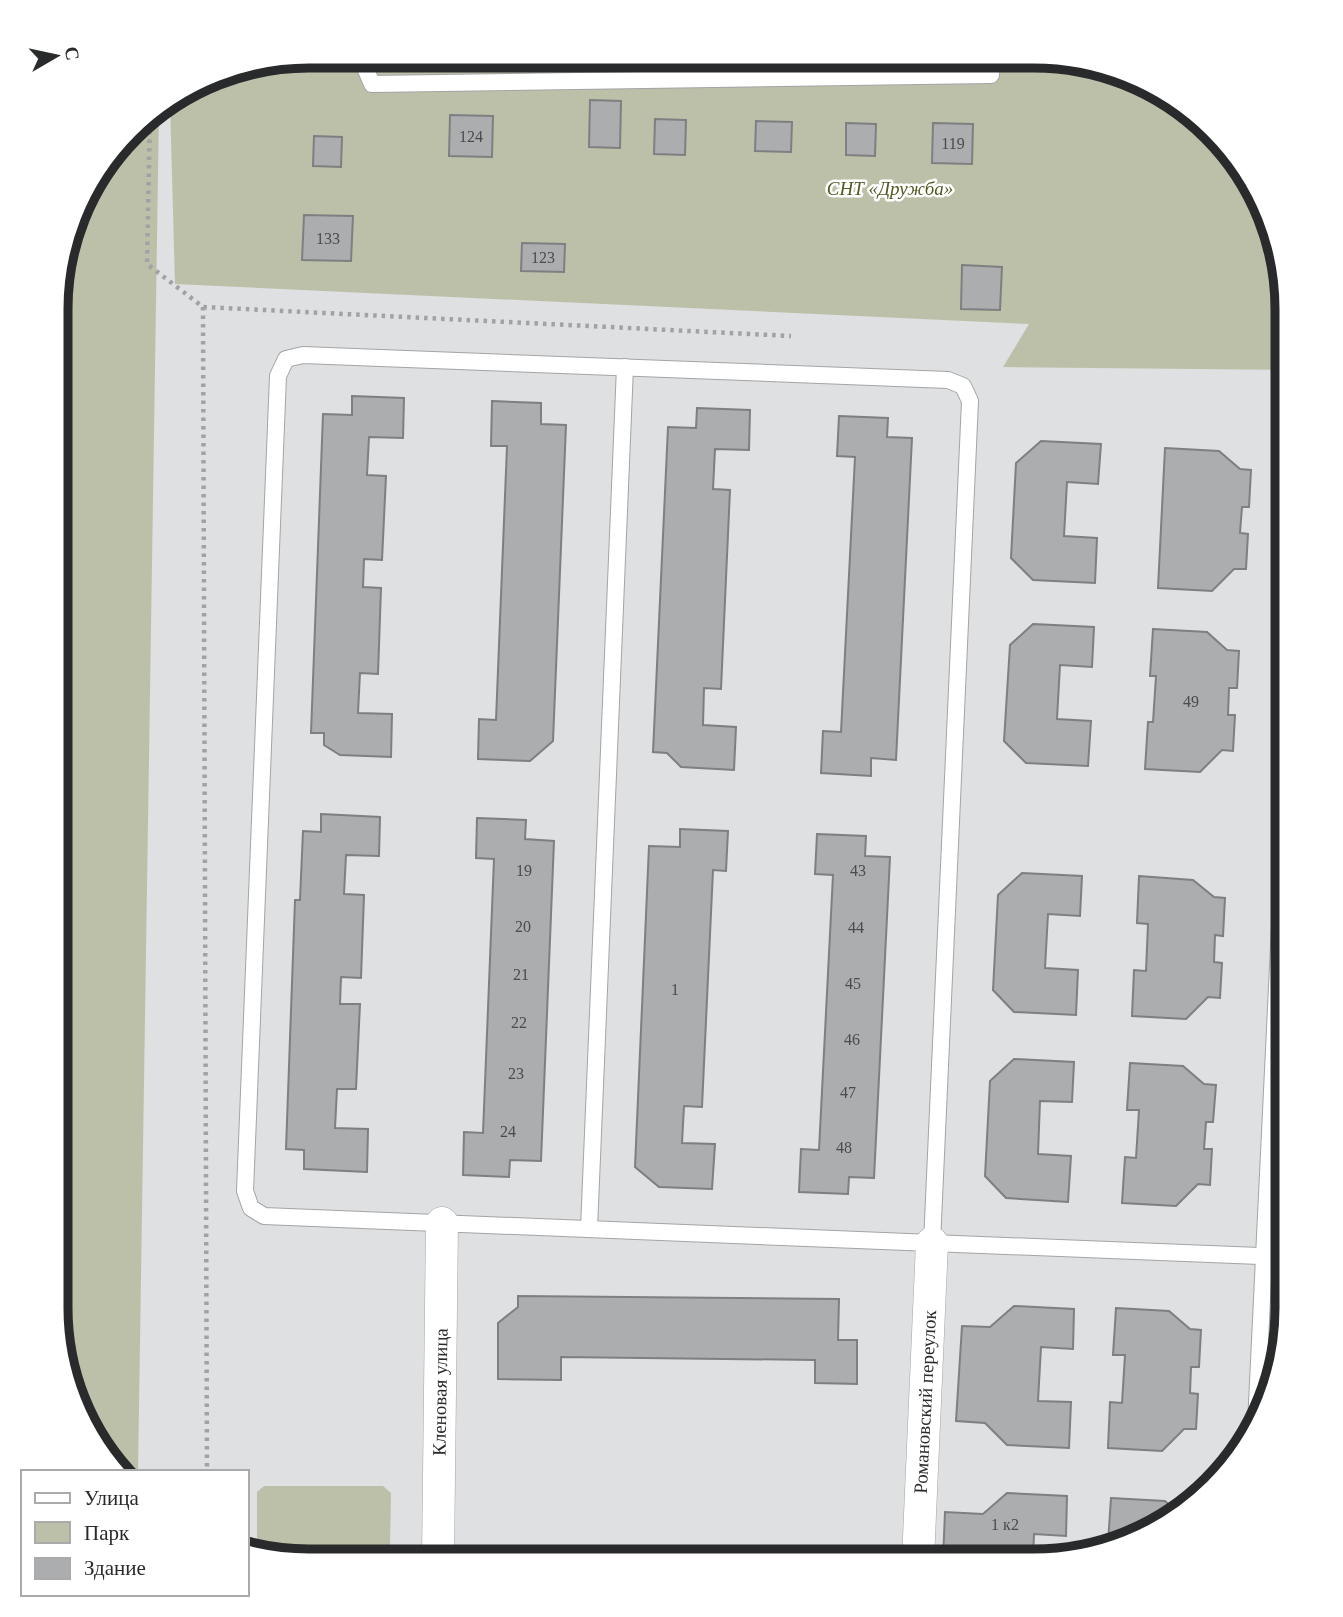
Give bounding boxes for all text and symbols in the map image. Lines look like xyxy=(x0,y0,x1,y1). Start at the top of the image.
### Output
north arrow xyxy=(21,21,91,91)
text: С xyxy=(61,45,84,62)
house number: 124 xyxy=(459,128,483,145)
house number: 119 xyxy=(941,135,965,152)
park label: СНТ «Дружба» xyxy=(827,178,953,199)
house number: 133 xyxy=(316,230,340,247)
house number: 123 xyxy=(531,249,555,266)
house number: 49 xyxy=(1183,693,1199,710)
house number: 19 xyxy=(516,862,532,879)
house number: 43 xyxy=(850,862,866,879)
house number: 20 xyxy=(515,918,531,935)
house number: 44 xyxy=(848,919,864,936)
house number: 21 xyxy=(513,966,529,983)
house number: 45 xyxy=(845,975,861,992)
house number: 1 xyxy=(671,981,679,998)
house number: 22 xyxy=(511,1014,527,1031)
house number: 46 xyxy=(844,1031,860,1048)
house number: 23 xyxy=(508,1065,524,1082)
house number: 47 xyxy=(840,1084,856,1101)
house number: 24 xyxy=(500,1123,516,1140)
house number: 48 xyxy=(836,1139,852,1156)
street label: Романовский переулок xyxy=(910,1309,940,1494)
street label: Кленовая улица xyxy=(428,1327,452,1456)
legend xyxy=(21,1470,248,1596)
text: Улица xyxy=(84,1486,139,1510)
house number: 1 к2 xyxy=(991,1516,1019,1533)
text: Парк xyxy=(84,1521,130,1545)
text: Здание xyxy=(84,1556,146,1580)

